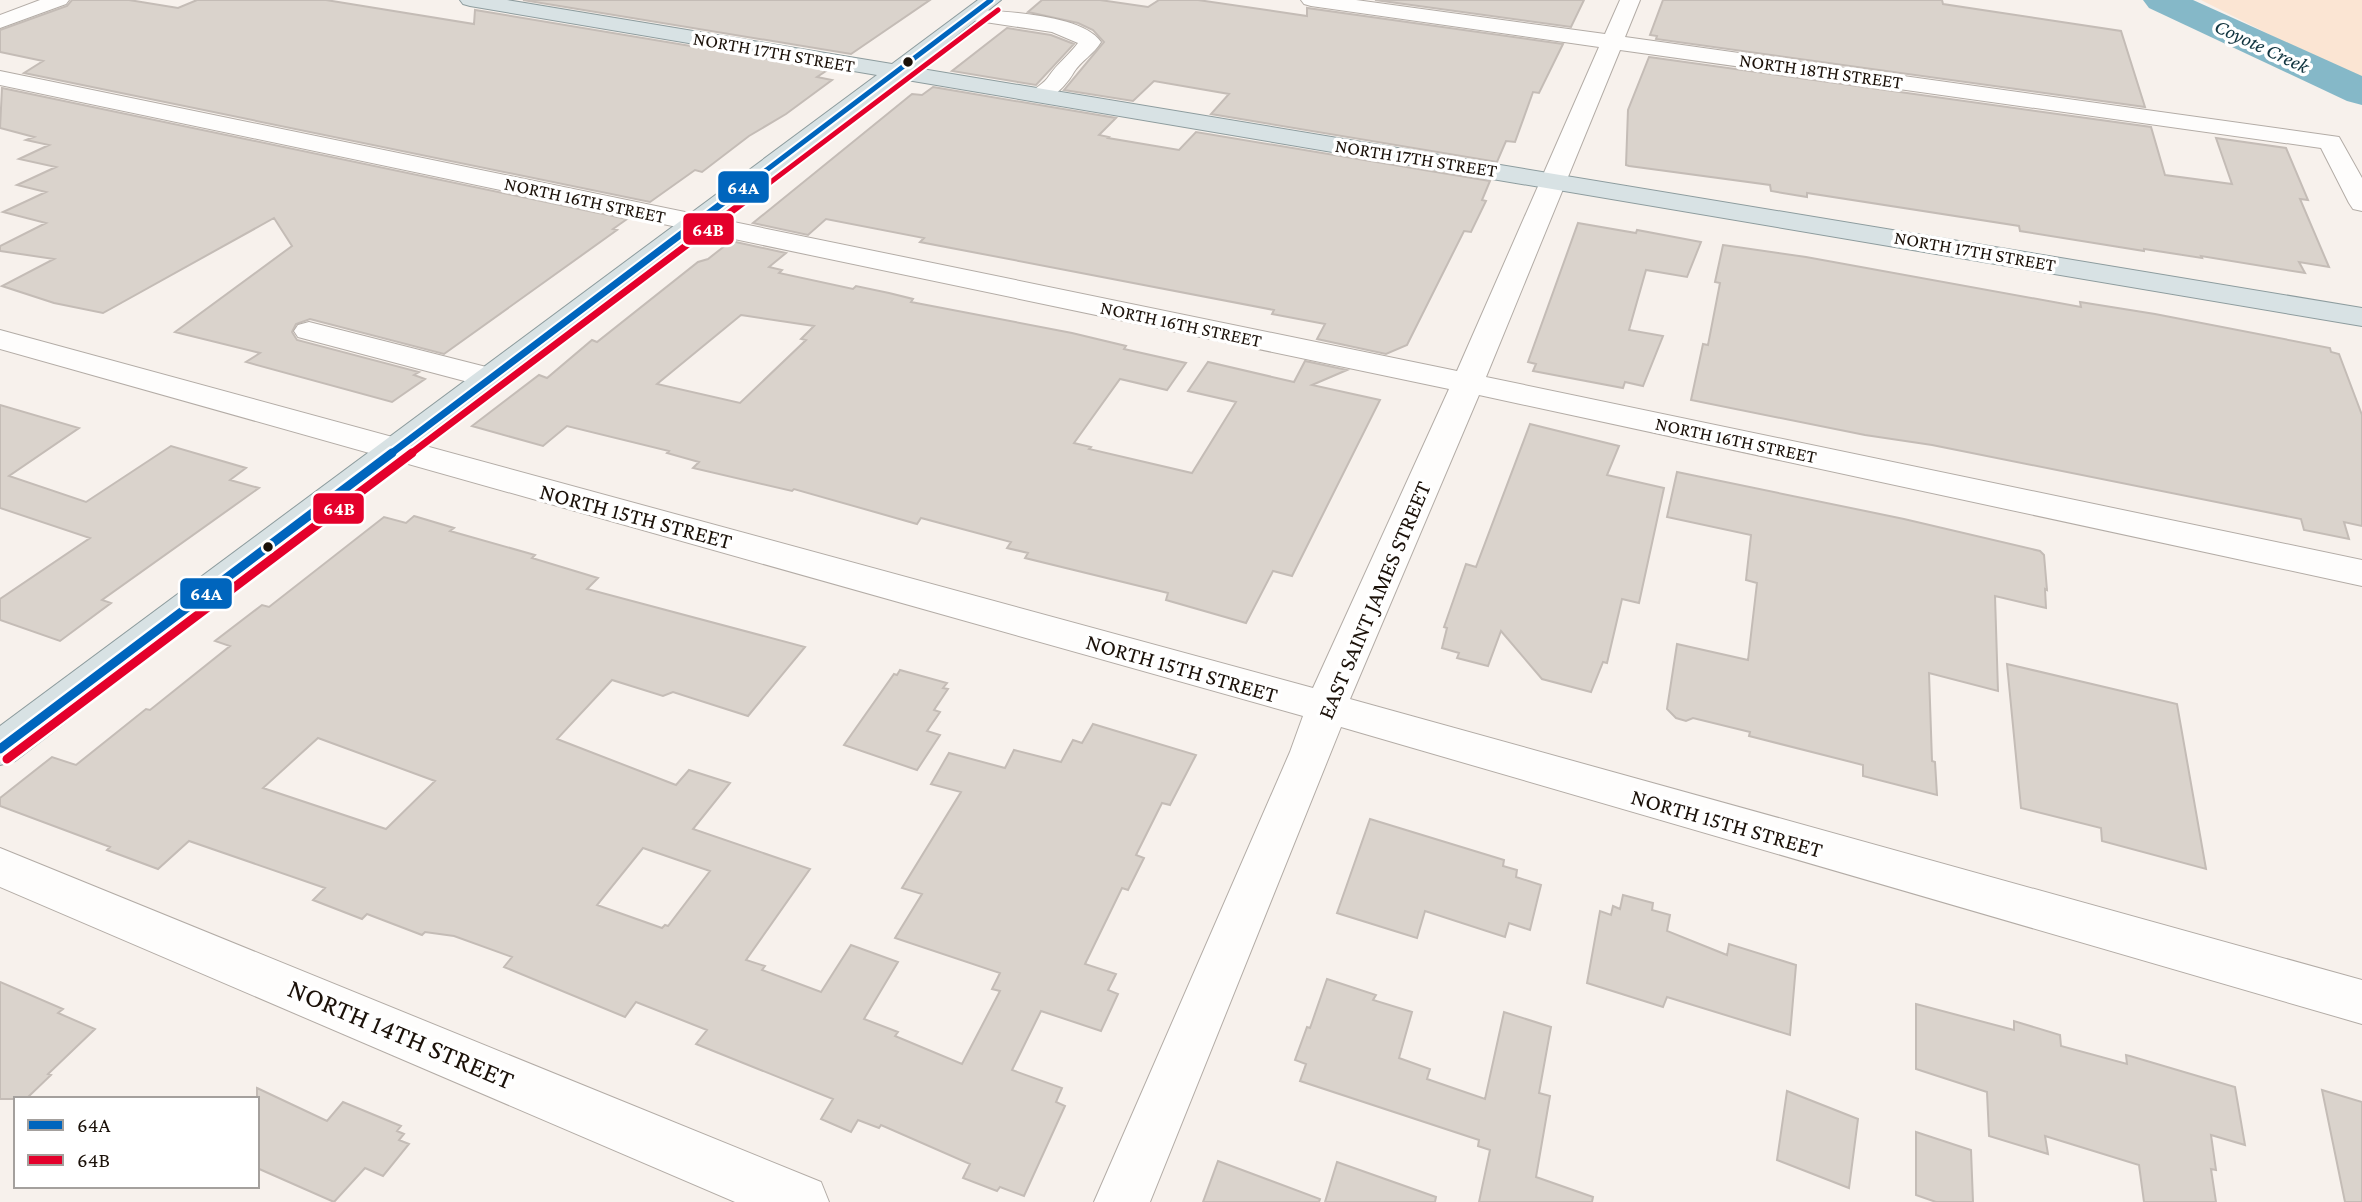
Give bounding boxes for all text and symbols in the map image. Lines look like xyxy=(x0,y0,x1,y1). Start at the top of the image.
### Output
water label: Coyote Creek xyxy=(2211,14,2314,79)
street label: NORTH 17TH STREET xyxy=(692,27,857,77)
street label: NORTH 18TH STREET xyxy=(1738,49,1905,93)
unlabelled marker xyxy=(901,55,915,69)
street label: NORTH 17TH STREET xyxy=(1333,135,1499,181)
line badge: 64A xyxy=(717,170,770,204)
street label: NORTH 16TH STREET xyxy=(502,173,668,228)
text: 64A xyxy=(727,177,760,198)
line badge: 64B xyxy=(682,212,735,246)
text: 64B xyxy=(692,219,724,240)
street label: NORTH 17TH STREET xyxy=(1893,226,2058,276)
street label: NORTH 16TH STREET xyxy=(1098,297,1264,352)
street label: NORTH 16TH STREET xyxy=(1653,413,1819,468)
street label: EAST SAINT JAMES STREET xyxy=(1312,477,1436,723)
street label: NORTH 15TH STREET xyxy=(537,478,736,554)
line badge: 64B xyxy=(312,492,365,525)
text: 64B xyxy=(323,498,355,519)
unlabelled marker xyxy=(261,540,275,554)
line badge: 64A xyxy=(179,577,233,610)
text: 64A xyxy=(190,583,223,604)
street label: NORTH 15TH STREET xyxy=(1083,628,1281,708)
street label: NORTH 15TH STREET xyxy=(1628,783,1826,863)
street label: NORTH 14TH STREET xyxy=(283,972,519,1096)
legend xyxy=(14,1097,259,1188)
text: 64A xyxy=(77,1113,110,1137)
text: 64B xyxy=(77,1148,110,1172)

